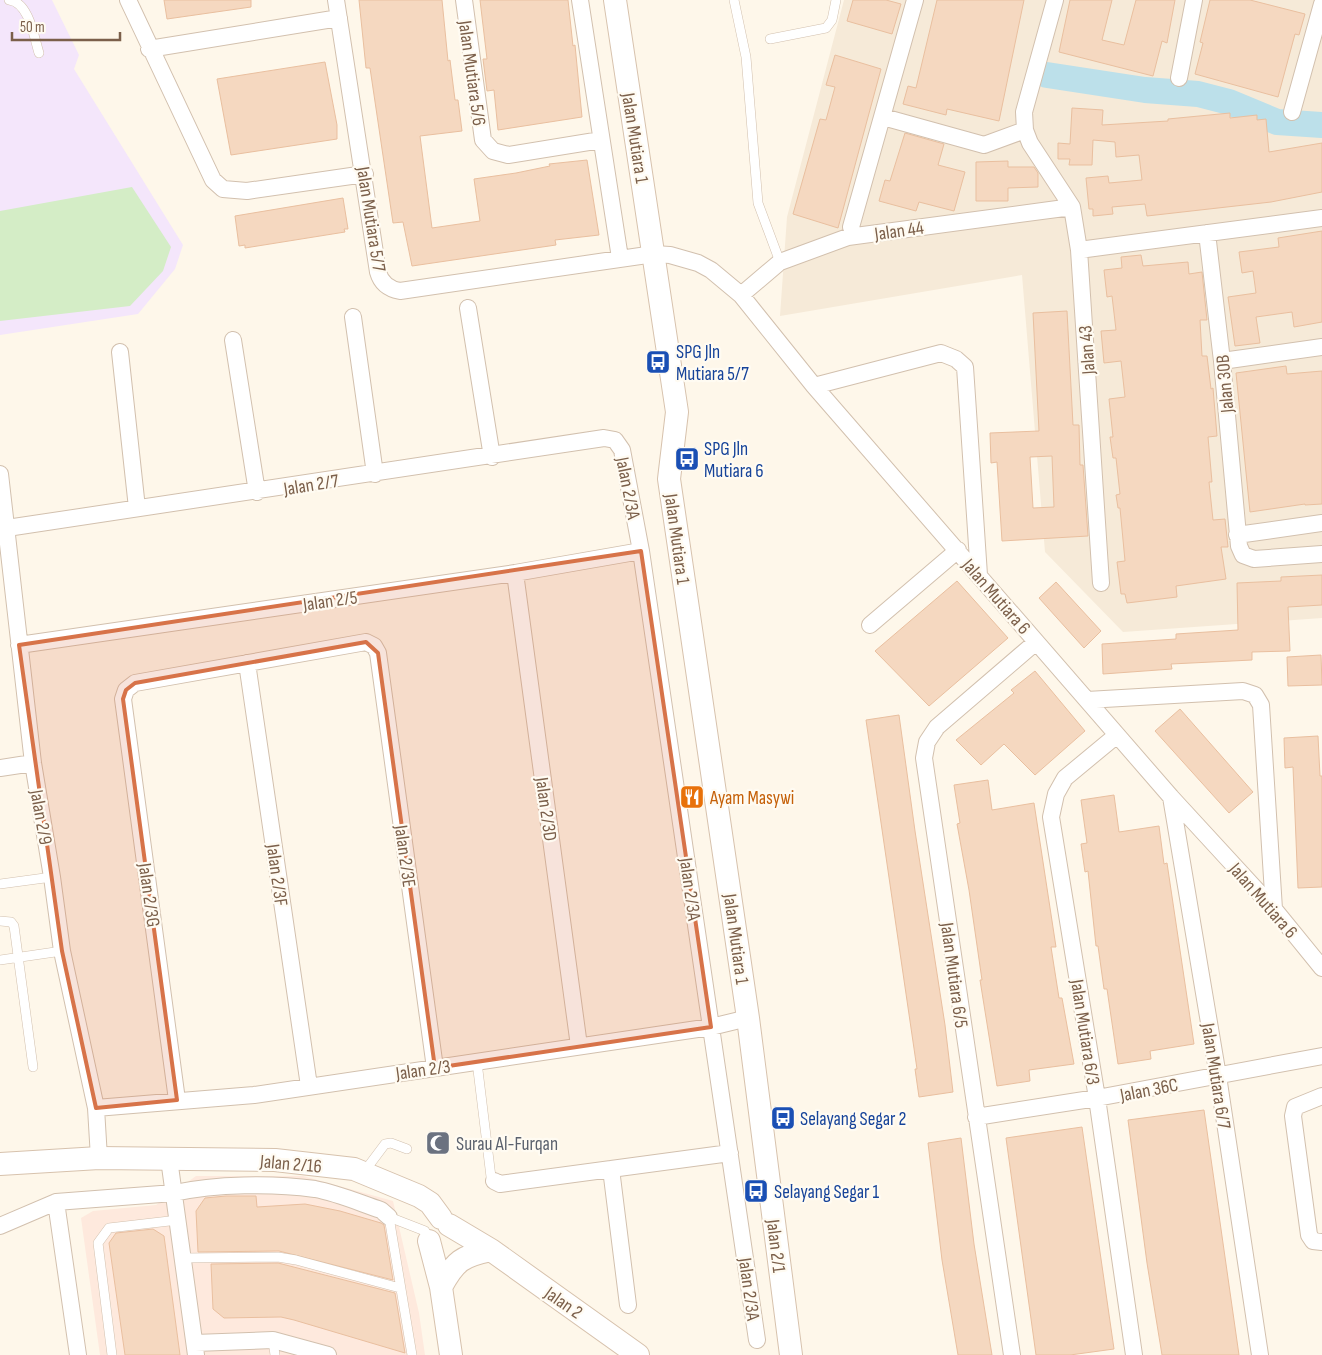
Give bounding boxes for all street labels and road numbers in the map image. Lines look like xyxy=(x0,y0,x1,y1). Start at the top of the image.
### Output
street label: Jalan Mutiara 5/6 xyxy=(453,18,490,127)
street label: Jalan Mutiara 1 xyxy=(616,90,653,185)
street label: Jalan Mutiara 5/7 xyxy=(351,164,390,274)
street label: Jalan 44 xyxy=(872,217,925,246)
street label: Jalan 43 xyxy=(1074,325,1101,376)
street label: Jalan 30B xyxy=(1212,354,1240,415)
street label: Jalan 2/3A xyxy=(610,454,645,522)
street label: Jalan 2/7 xyxy=(281,470,341,501)
street label: Jalan Mutiara 1 xyxy=(659,491,694,586)
street label: Jalan Mutiara 6 xyxy=(956,554,1035,640)
street label: Jalan 2/5 xyxy=(301,586,359,617)
street label: Jalan 2/3D xyxy=(530,775,561,843)
street label: Jalan 2/9 xyxy=(24,787,57,847)
street label: Jalan 2/3E xyxy=(389,823,420,889)
street label: Jalan 2/3F xyxy=(261,842,292,908)
street label: Jalan 2/3A xyxy=(674,855,705,923)
street label: Jalan Mutiara 6 xyxy=(1223,858,1302,944)
street label: Jalan 2/3G xyxy=(133,861,164,929)
street label: Jalan Mutiara 1 xyxy=(718,891,753,986)
street label: Jalan Mutiara 6/5 xyxy=(935,920,972,1029)
street label: Jalan Mutiara 6/3 xyxy=(1065,977,1104,1087)
street label: Jalan Mutiara 6/7 xyxy=(1196,1021,1235,1131)
street label: Jalan 2/3 xyxy=(393,1055,452,1086)
street label: Jalan 36C xyxy=(1117,1074,1180,1108)
street label: Jalan 2/16 xyxy=(258,1150,323,1179)
street label: Jalan 2/1 xyxy=(761,1217,790,1275)
street label: Jalan 2/3A xyxy=(733,1255,764,1323)
street label: Jalan 2 xyxy=(539,1281,587,1324)

